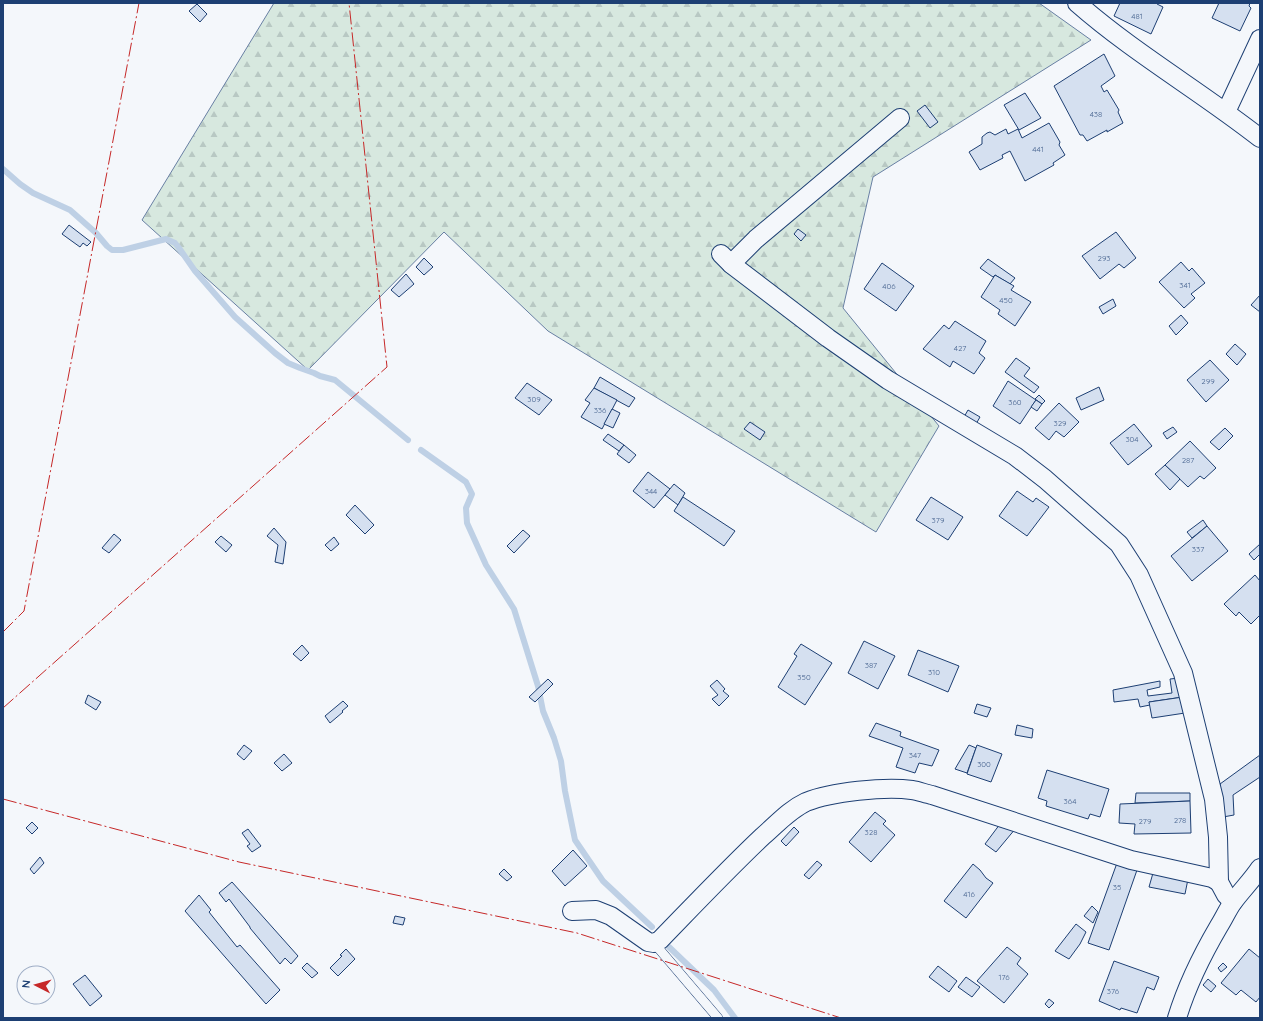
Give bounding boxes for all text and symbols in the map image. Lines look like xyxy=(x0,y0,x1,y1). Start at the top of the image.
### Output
house number: 481 xyxy=(1131,11,1143,21)
house number: 438 xyxy=(1090,109,1102,119)
house number: 441 xyxy=(1032,144,1044,154)
house number: 293 xyxy=(1097,253,1111,263)
house number: 341 xyxy=(1179,280,1191,290)
house number: 406 xyxy=(882,281,896,291)
house number: 450 xyxy=(999,295,1013,305)
house number: 427 xyxy=(954,343,966,353)
house number: 299 xyxy=(1201,376,1215,386)
house number: 309 xyxy=(527,394,541,404)
house number: 360 xyxy=(1008,397,1022,407)
house number: 336 xyxy=(594,405,607,415)
house number: 329 xyxy=(1053,418,1067,428)
house number: 304 xyxy=(1125,434,1139,444)
house number: 287 xyxy=(1182,455,1194,465)
house number: 344 xyxy=(645,486,657,496)
house number: 379 xyxy=(932,515,945,525)
house number: 337 xyxy=(1192,544,1204,554)
house number: 387 xyxy=(865,660,877,670)
house number: 310 xyxy=(928,667,940,677)
house number: 350 xyxy=(797,672,811,682)
house number: 347 xyxy=(909,750,921,760)
house number: 300 xyxy=(977,759,991,769)
house number: 364 xyxy=(1064,796,1076,806)
house number: 278 xyxy=(1174,815,1186,825)
house number: 279 xyxy=(1139,816,1152,826)
house number: 328 xyxy=(865,827,877,837)
house number: 35 xyxy=(1113,882,1121,892)
house number: 416 xyxy=(963,889,975,899)
north arrow xyxy=(16,965,56,1005)
house number: 176 xyxy=(998,972,1010,982)
text: N xyxy=(19,979,33,989)
house number: 376 xyxy=(1107,986,1120,996)

